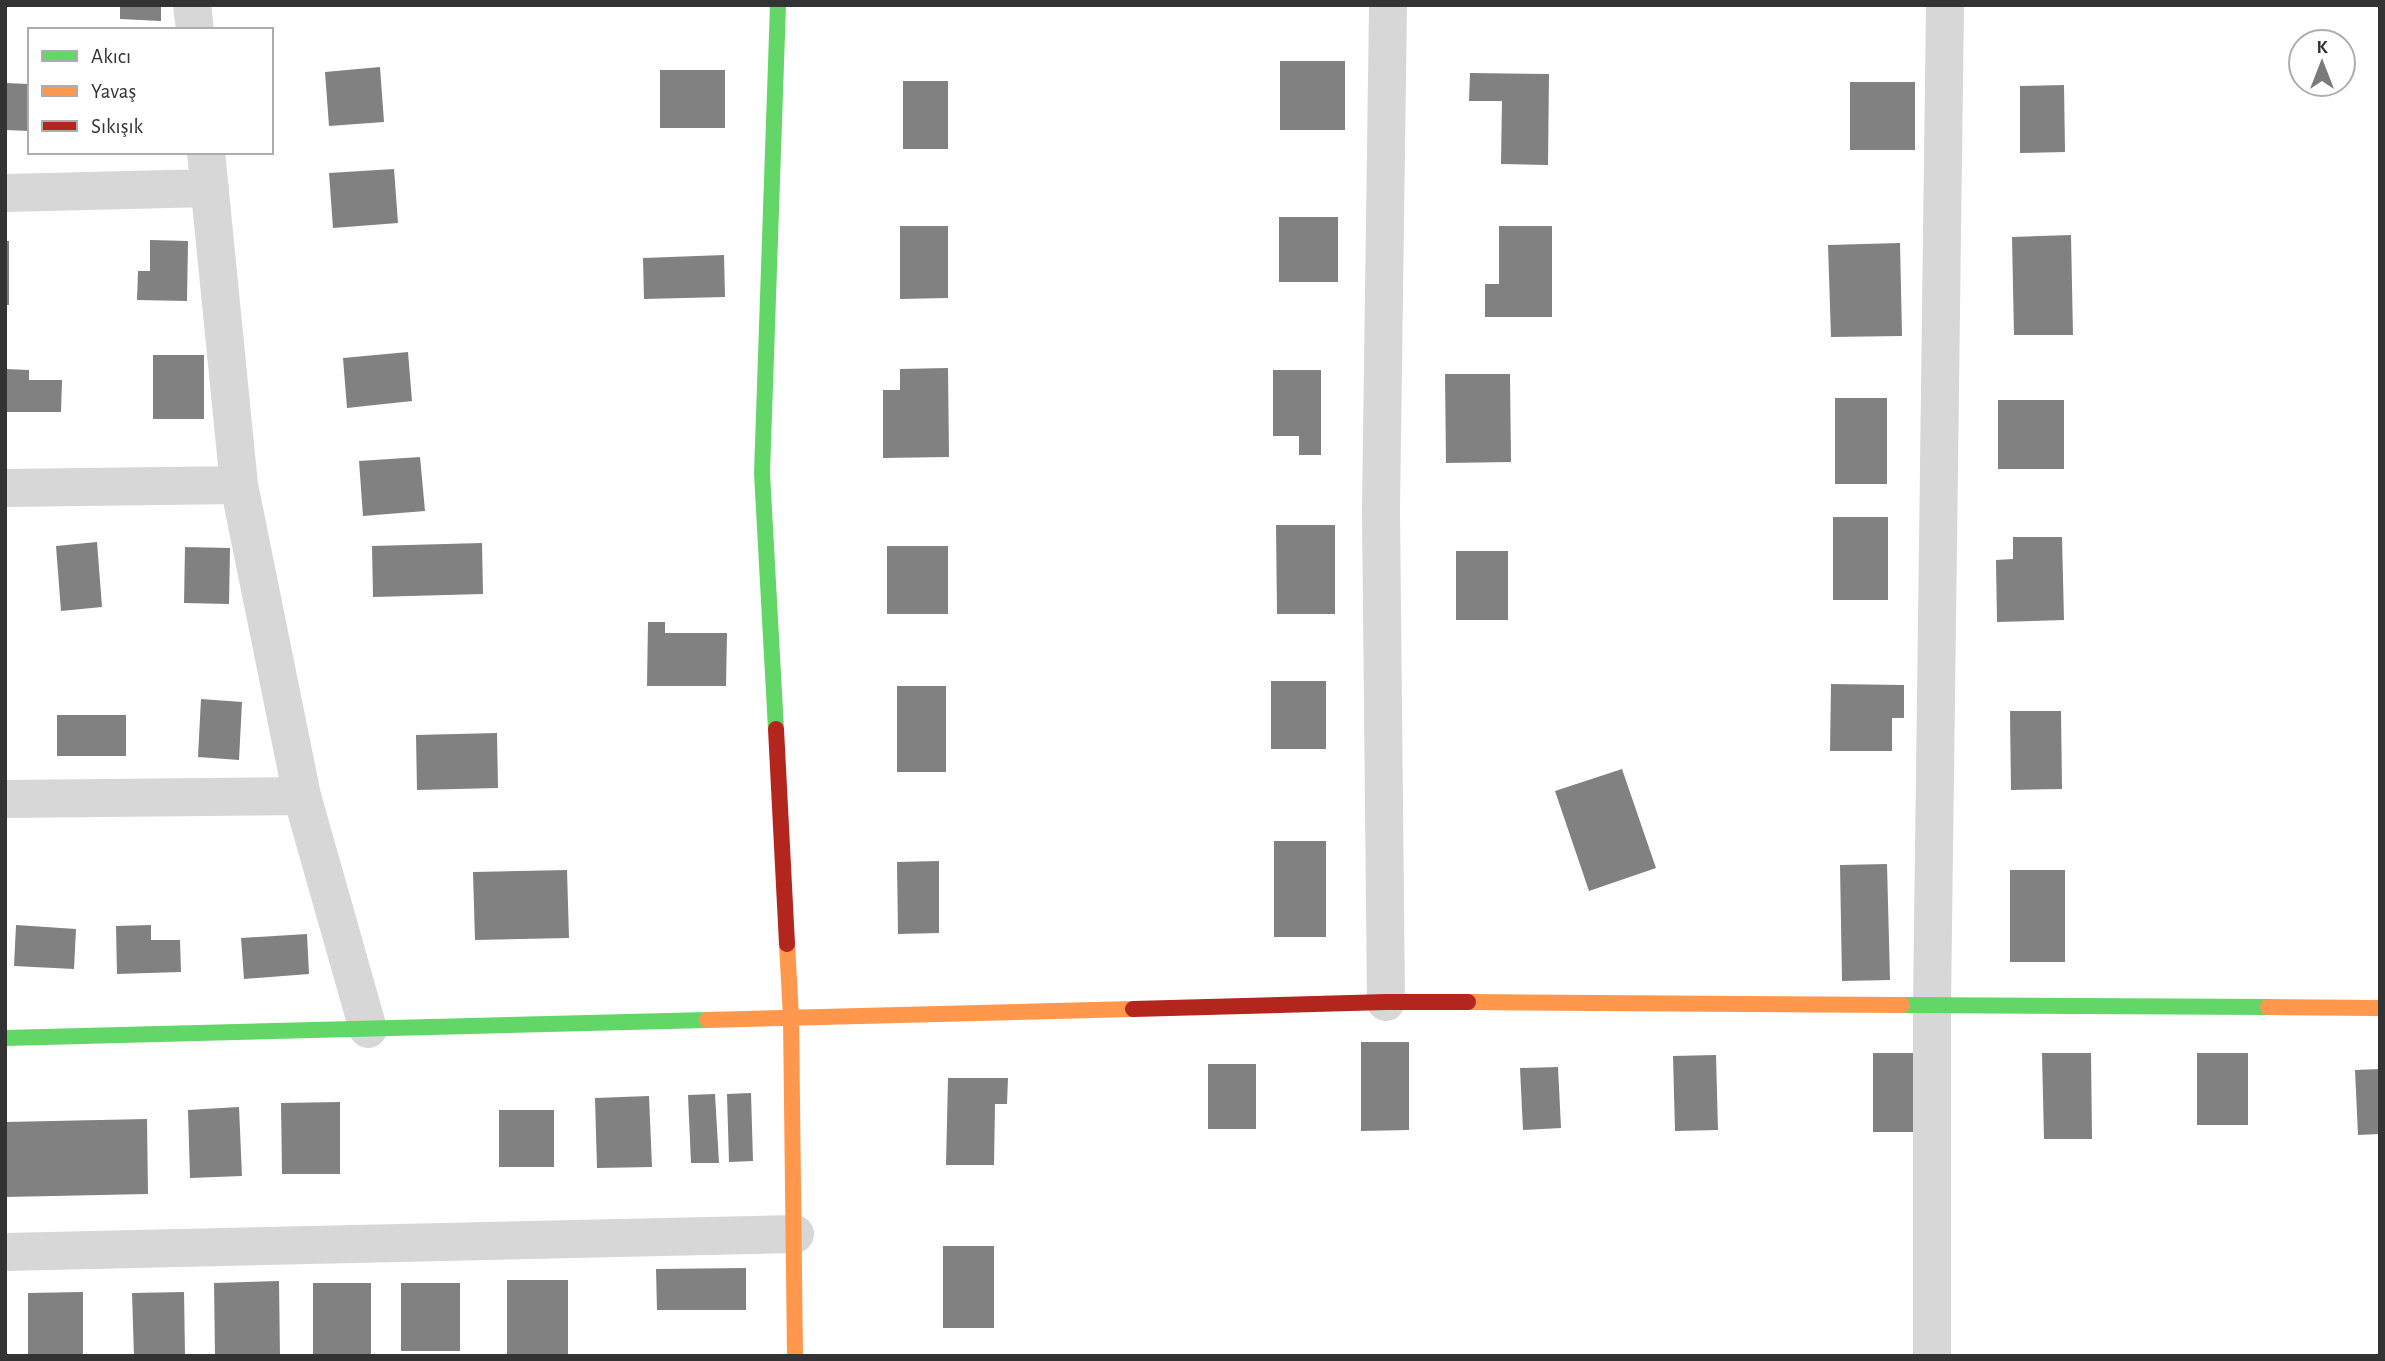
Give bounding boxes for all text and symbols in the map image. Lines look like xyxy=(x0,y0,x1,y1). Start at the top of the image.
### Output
legend xyxy=(28,28,273,154)
north arrow xyxy=(2287,28,2357,98)
text: K xyxy=(2316,38,2328,57)
text: Akıcı xyxy=(91,46,131,67)
text: Yavaş xyxy=(91,81,136,102)
text: Sıkışık xyxy=(91,116,144,137)

